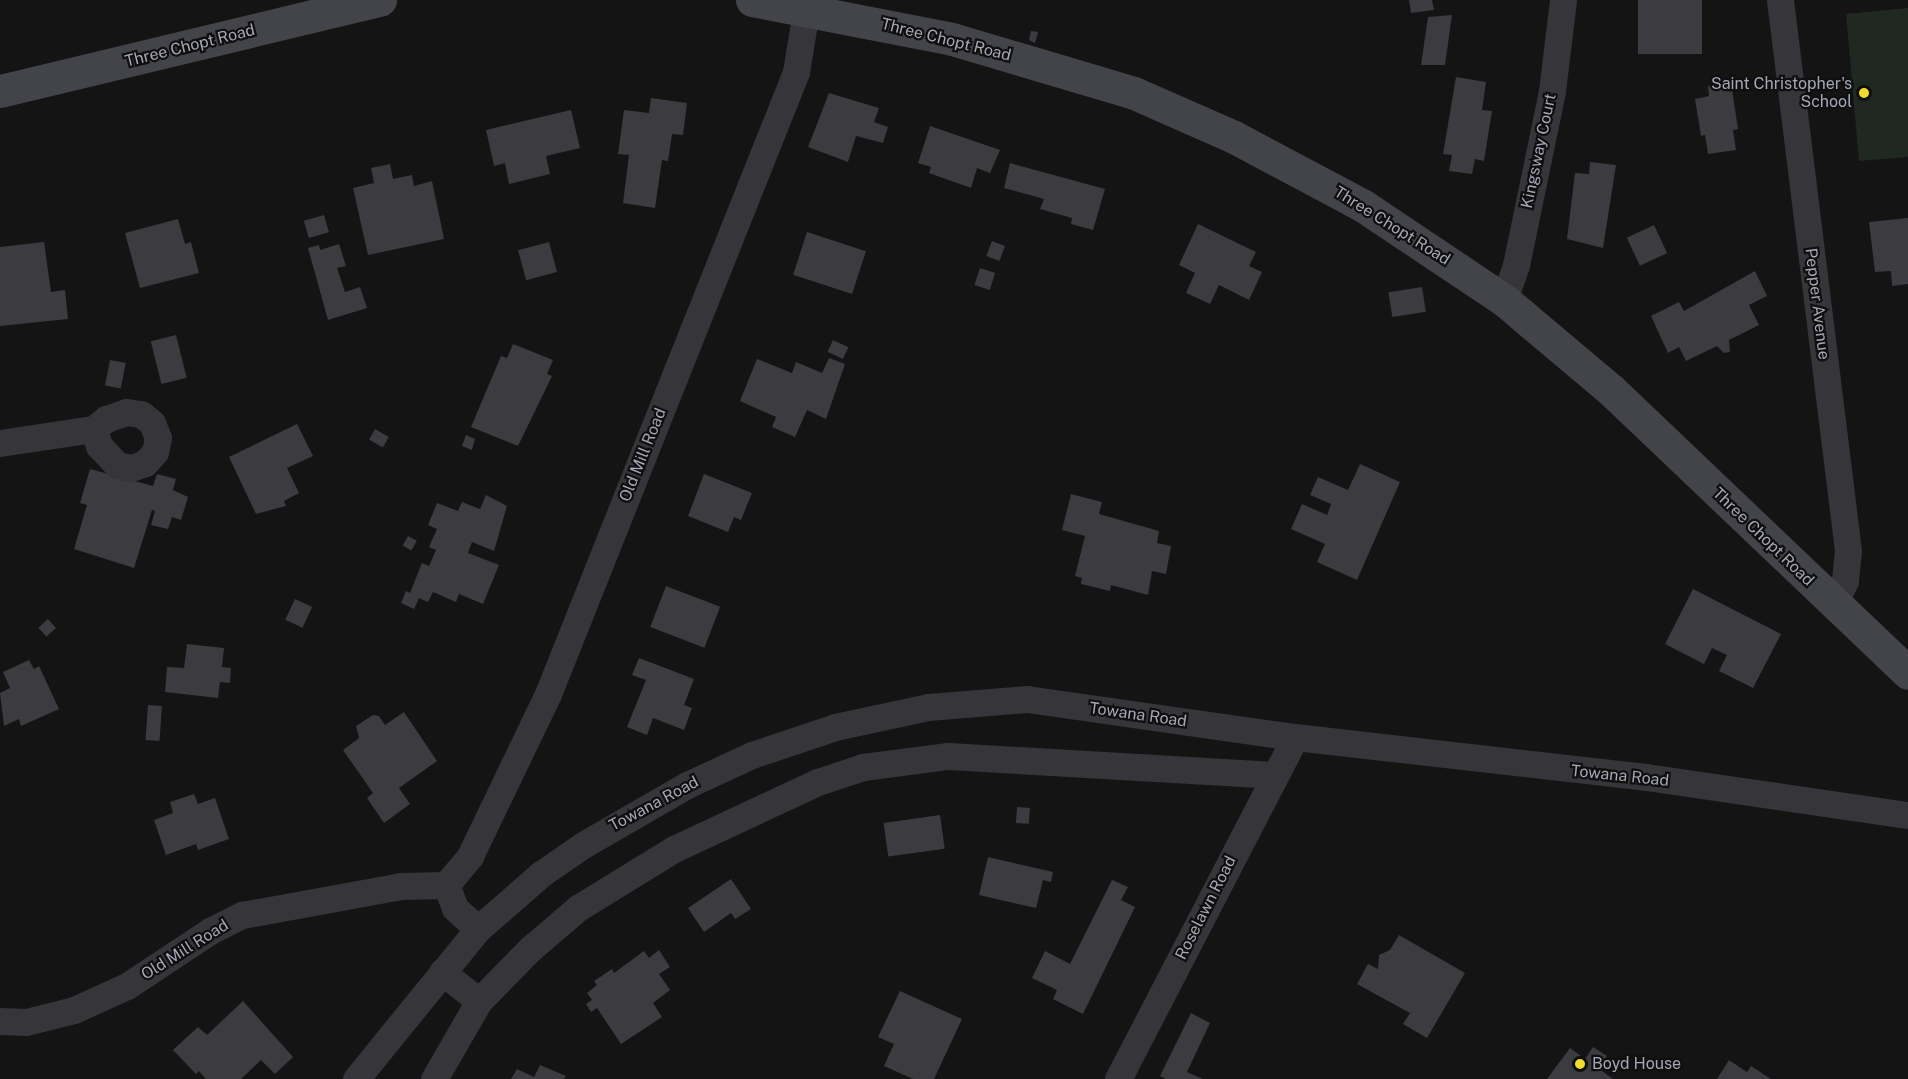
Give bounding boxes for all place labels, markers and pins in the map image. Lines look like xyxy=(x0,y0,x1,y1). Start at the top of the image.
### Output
place label: Saint Christopher's School xyxy=(1711,74,1852,112)
marker: Saint Christopher's School xyxy=(1857,86,1871,100)
place label: Boyd House xyxy=(1592,1054,1681,1074)
marker: Boyd House xyxy=(1573,1057,1587,1071)

